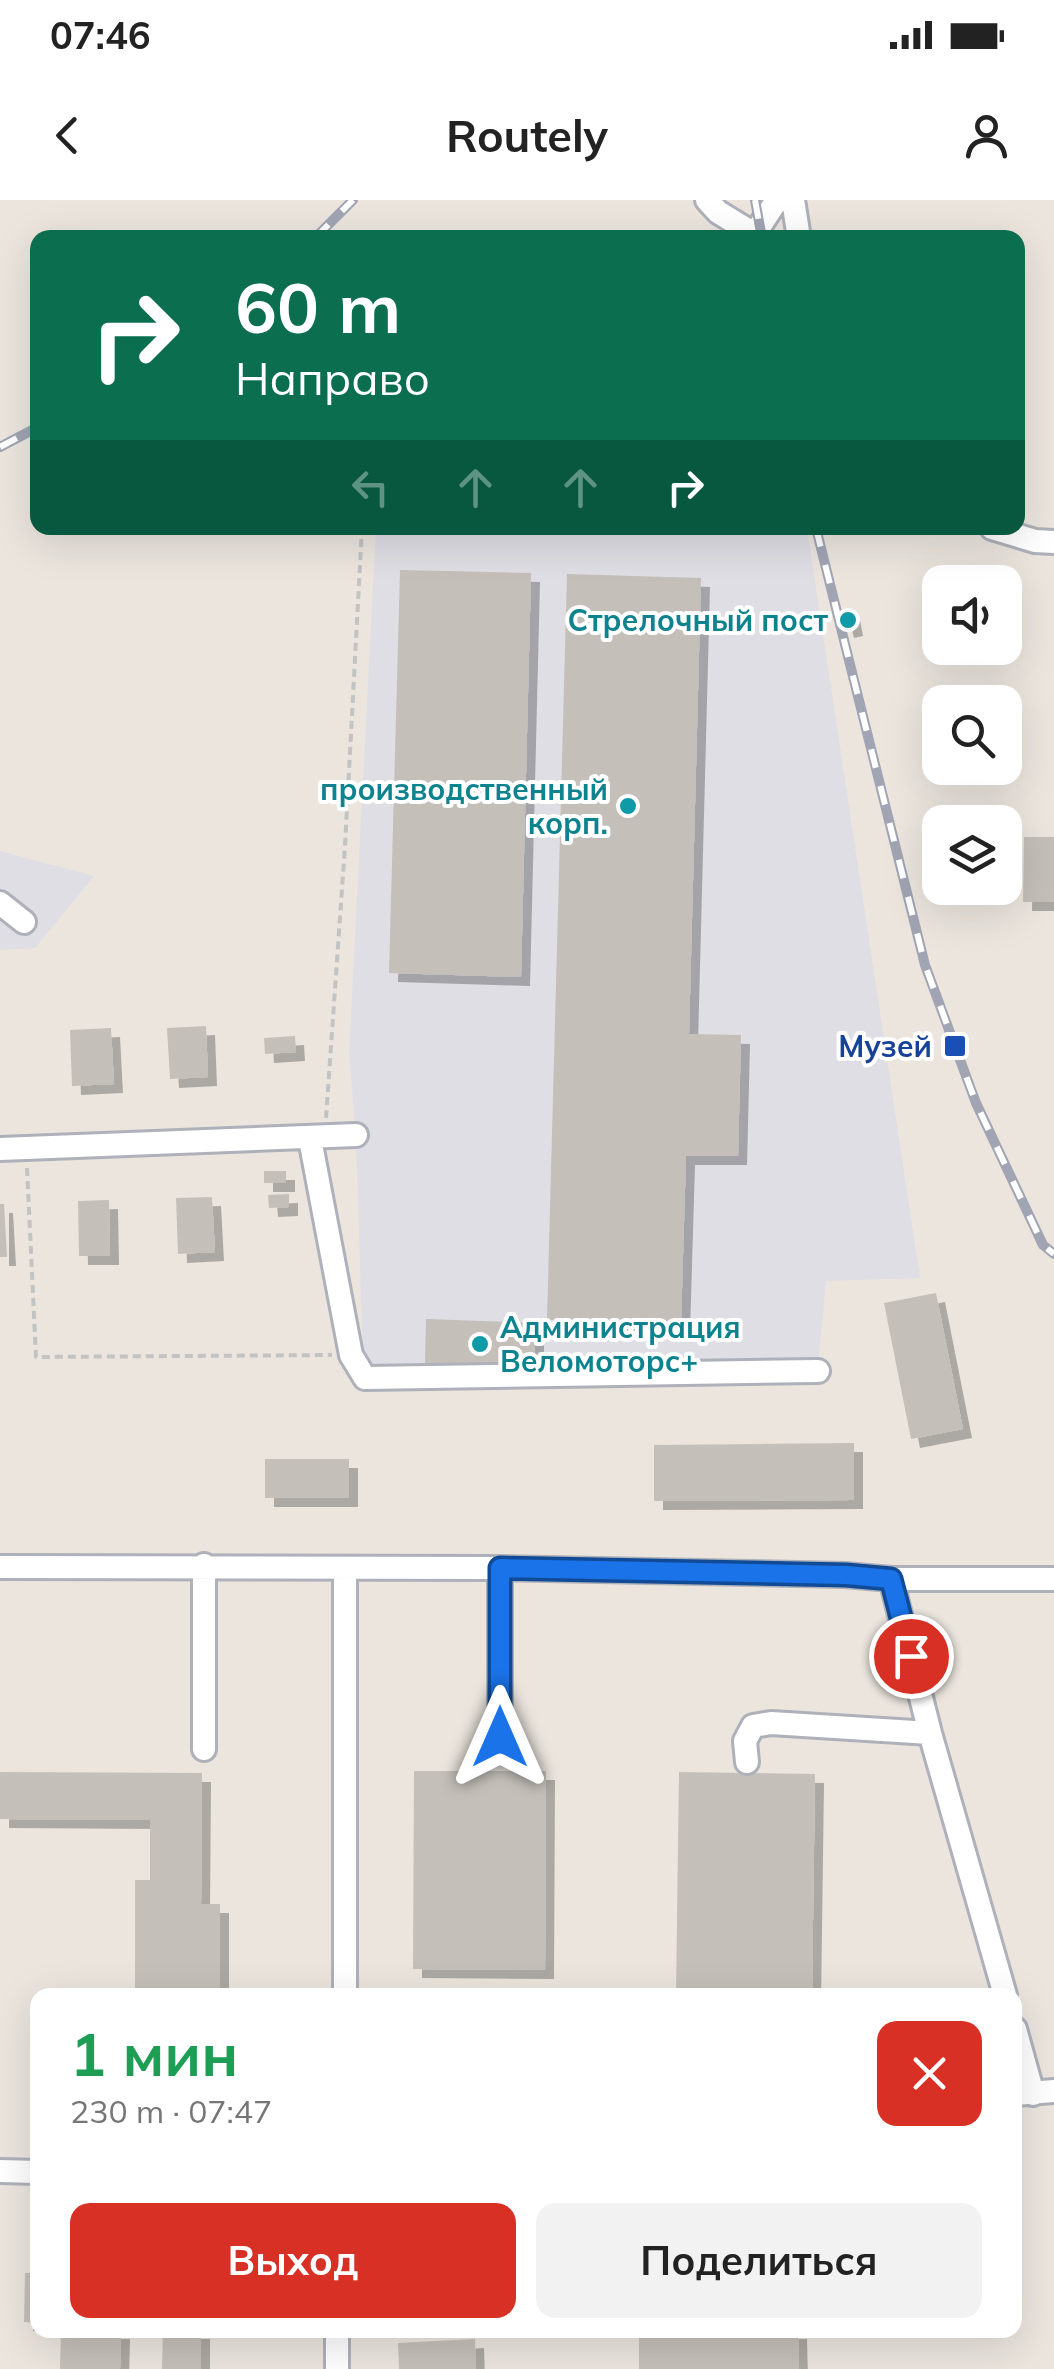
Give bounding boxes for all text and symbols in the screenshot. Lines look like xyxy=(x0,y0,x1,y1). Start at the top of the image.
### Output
text: 07:46 xyxy=(50,11,151,59)
text: Routely xyxy=(446,107,608,163)
icon: back xyxy=(40,108,95,163)
icon: person xyxy=(959,108,1014,163)
text: 60 m xyxy=(235,263,401,351)
icon: right xyxy=(70,270,200,400)
text: Направо xyxy=(235,350,430,406)
icon: left xyxy=(343,460,398,515)
icon: ahead xyxy=(448,460,503,515)
icon: ahead xyxy=(553,460,608,515)
icon: right xyxy=(658,460,713,515)
map controls xyxy=(922,565,1022,905)
button: sound xyxy=(922,565,1022,665)
place label: Стрелочный пост xyxy=(568,601,828,639)
marker: Стрелочный пост xyxy=(837,609,859,631)
button: search xyxy=(922,685,1022,785)
place label: производственный корп. xyxy=(320,770,608,842)
marker: производственный корп. xyxy=(617,795,639,817)
button: layers xyxy=(922,805,1022,905)
place label: Музей xyxy=(838,1027,932,1065)
marker: Музей xyxy=(942,1033,968,1059)
place label: Администрация Веломоторс+ xyxy=(500,1308,741,1380)
marker: Администрация Веломоторс+ xyxy=(469,1333,491,1355)
pin xyxy=(869,1614,954,1699)
icon: arrive xyxy=(884,1629,939,1684)
position arrow xyxy=(448,1685,552,1789)
text: 1 мин xyxy=(70,2016,238,2091)
button: close xyxy=(877,2021,982,2126)
text: 230 m · 07:47 xyxy=(70,2091,272,2131)
button: Выход xyxy=(70,2203,516,2318)
button: Поделиться xyxy=(536,2203,982,2318)

